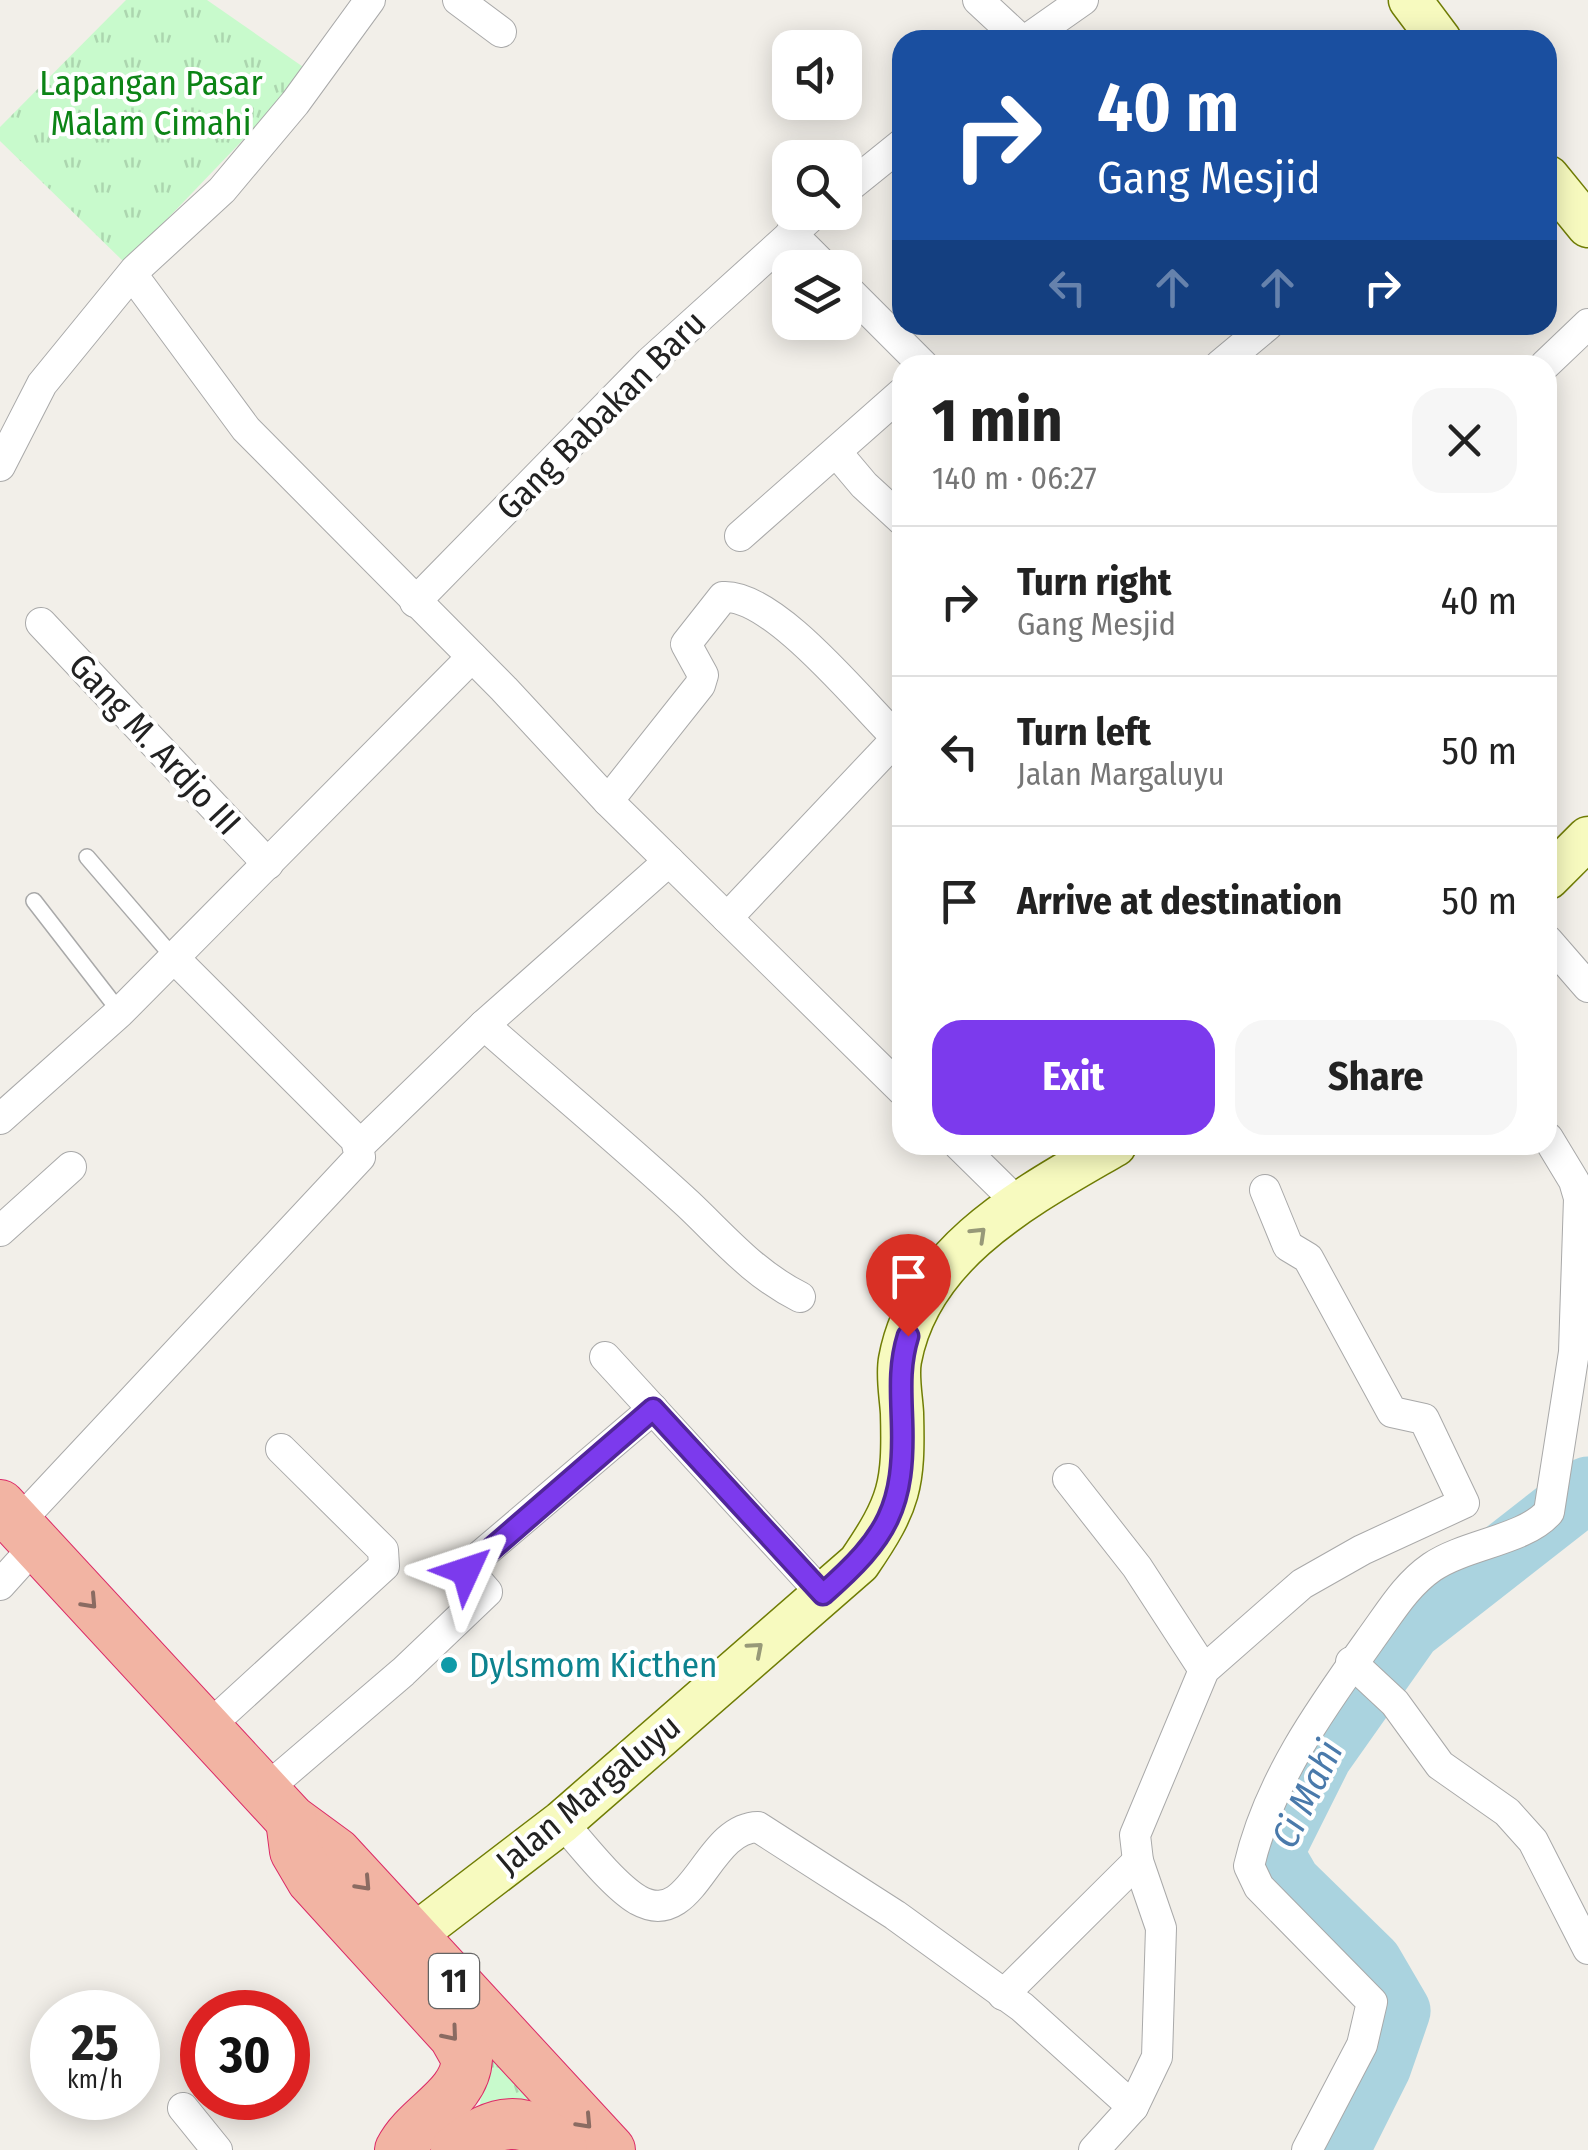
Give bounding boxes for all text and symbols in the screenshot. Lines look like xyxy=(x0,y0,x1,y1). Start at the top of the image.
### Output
map controls xyxy=(772,30,862,340)
button: sound xyxy=(772,30,862,120)
park label: Lapangan Pasar Malam Cimahi xyxy=(39,62,263,144)
text: 40 m xyxy=(1097,66,1239,150)
icon: right xyxy=(932,70,1062,200)
button: search xyxy=(772,140,862,230)
text: Gang Mesjid xyxy=(1097,151,1321,205)
button: layers xyxy=(772,250,862,340)
icon: left xyxy=(1040,260,1095,315)
icon: ahead xyxy=(1145,260,1200,315)
icon: ahead xyxy=(1250,260,1305,315)
icon: right xyxy=(1355,260,1410,315)
street label: Gang Babakan Baru xyxy=(488,302,714,528)
text: 1 min xyxy=(932,385,1063,457)
button: close xyxy=(1412,388,1517,493)
text: 140 m · 06:27 xyxy=(932,459,1097,497)
text: Turn right xyxy=(1017,559,1171,605)
icon: right xyxy=(932,574,987,629)
text: 40 m xyxy=(1441,578,1517,624)
text: Gang Mesjid xyxy=(1017,605,1176,643)
street label: Gang M. Ardjo III xyxy=(60,645,250,843)
text: Turn left xyxy=(1017,709,1151,755)
icon: left xyxy=(932,724,987,779)
text: 50 m xyxy=(1442,728,1517,774)
text: Jalan Margaluyu xyxy=(1017,755,1225,793)
icon: arrive xyxy=(932,874,987,929)
text: Arrive at destination xyxy=(1017,878,1342,924)
text: 50 m xyxy=(1442,878,1517,924)
button: Exit xyxy=(932,1020,1215,1135)
button: Share xyxy=(1235,1020,1517,1135)
one-way arrow xyxy=(967,1228,986,1246)
pin xyxy=(866,1234,951,1337)
icon: arrive xyxy=(881,1249,936,1304)
position arrow xyxy=(414,1519,518,1623)
one-way arrow xyxy=(78,1591,96,1609)
one-way arrow xyxy=(744,1643,763,1661)
place label: Dylsmom Kicthen xyxy=(469,1644,718,1686)
marker: Dylsmom Kicthen xyxy=(438,1654,460,1676)
street label: Jalan Margaluyu xyxy=(488,1705,688,1883)
water label: Ci Mahi xyxy=(1261,1733,1353,1855)
one-way arrow xyxy=(352,1872,370,1890)
road number: 11 xyxy=(429,1954,479,2008)
speed limit sign: 30 xyxy=(180,1990,310,2120)
text: 25 xyxy=(71,2013,119,2073)
one-way arrow xyxy=(439,2022,457,2040)
text: km/h xyxy=(67,2065,123,2095)
one-way arrow xyxy=(573,2110,591,2129)

